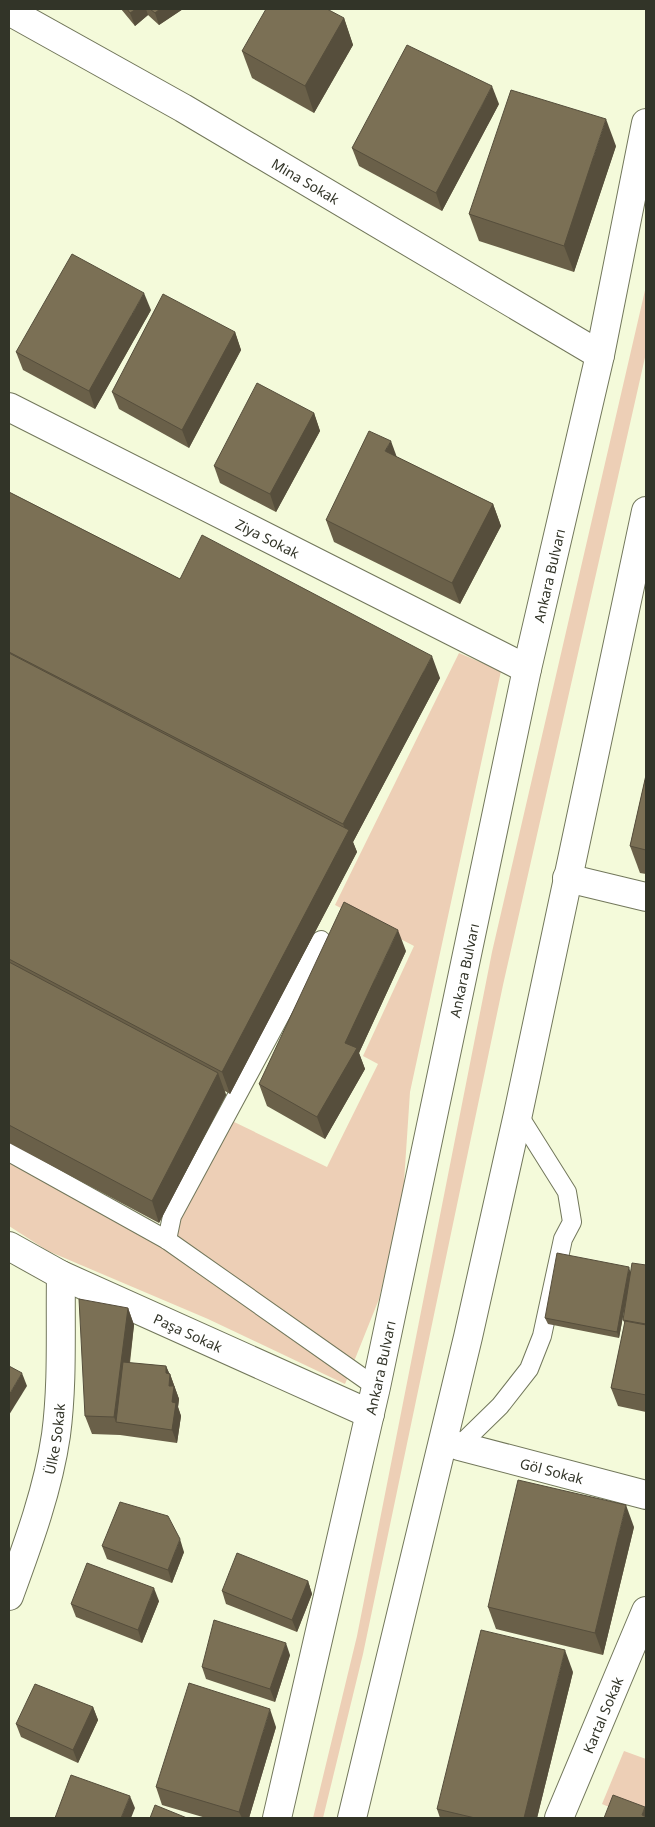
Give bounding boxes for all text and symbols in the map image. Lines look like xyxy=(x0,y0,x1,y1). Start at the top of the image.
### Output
street label: Mina Sokak xyxy=(269,153,344,208)
street label: Ziya Sokak xyxy=(233,514,303,562)
street label: Ankara Bulvarı xyxy=(529,527,569,624)
street label: Ankara Bulvarı xyxy=(444,922,483,1019)
street label: Paşa Sokak xyxy=(151,1308,226,1356)
street label: Ankara Bulvarı xyxy=(360,1319,399,1417)
street label: Ülke Sokak xyxy=(39,1402,69,1476)
street label: Göl Sokak xyxy=(518,1453,586,1488)
street label: Kartal Sokak xyxy=(578,1673,627,1756)

